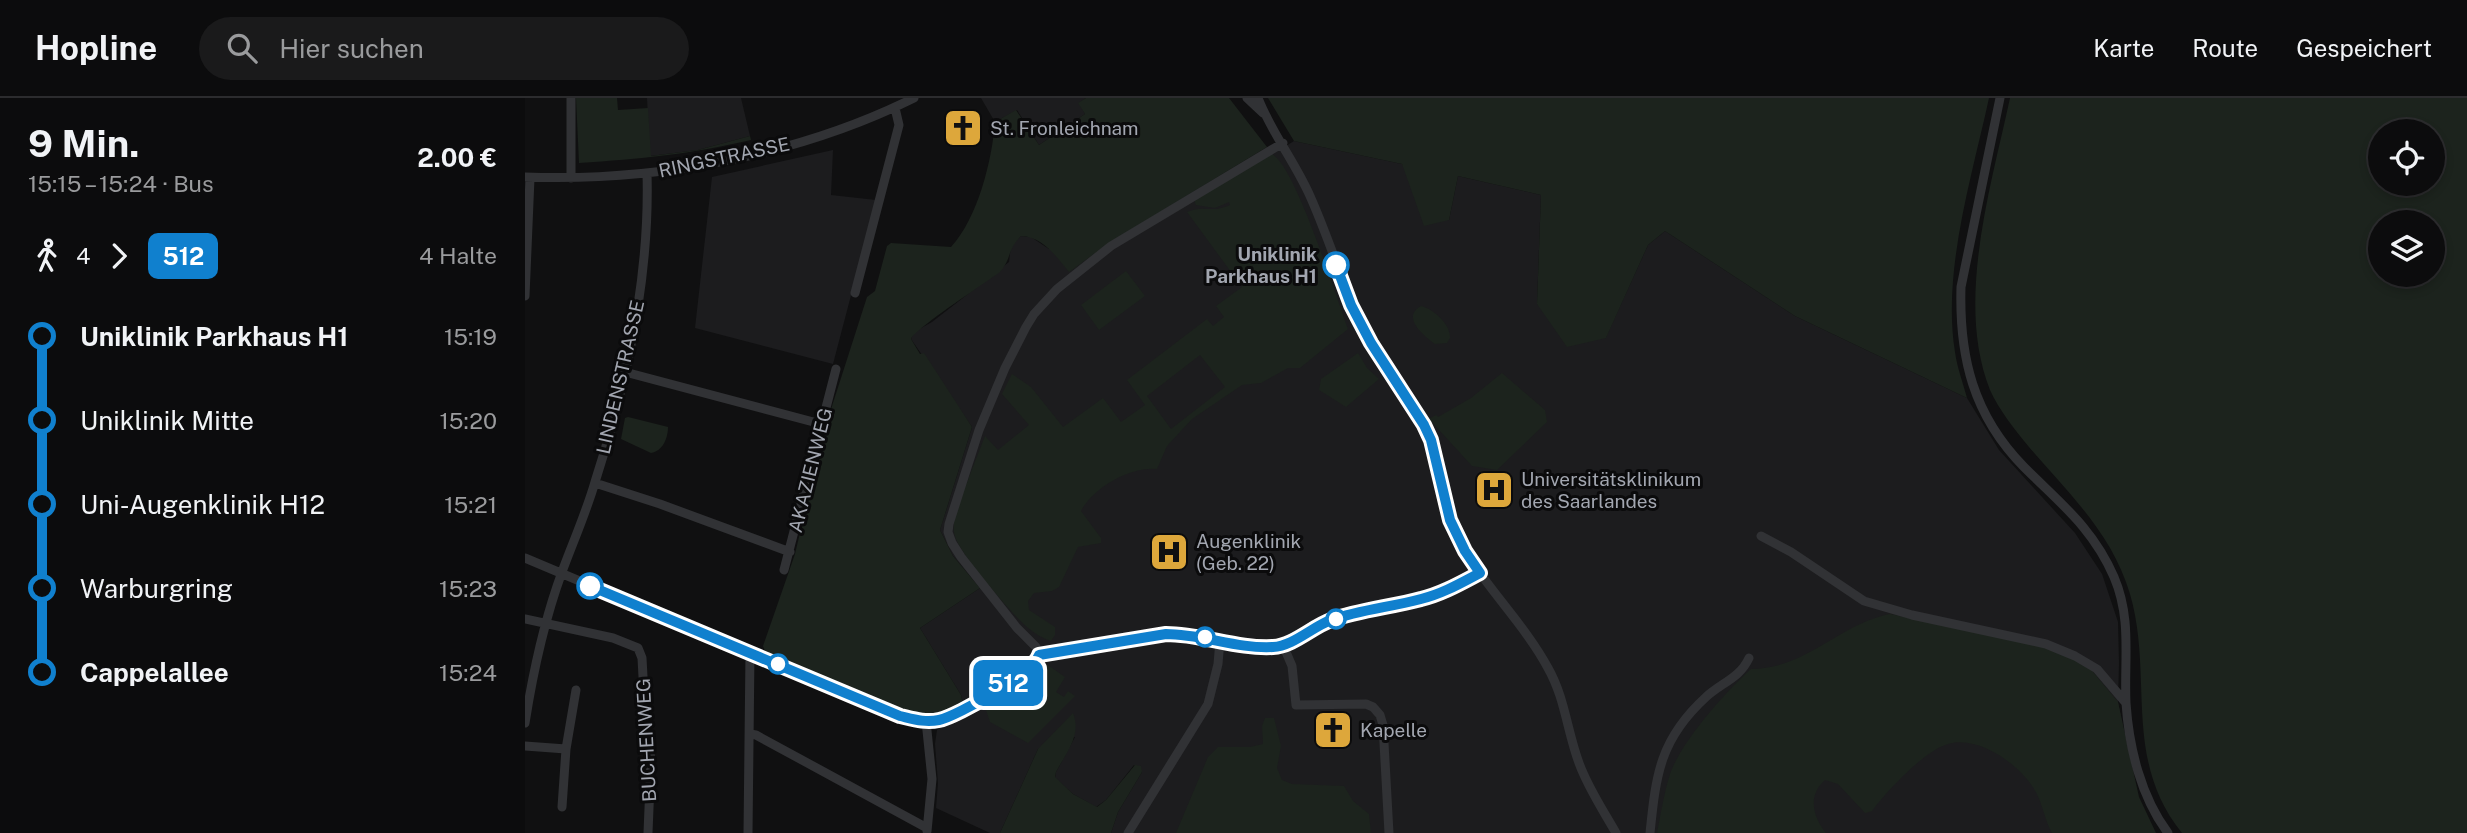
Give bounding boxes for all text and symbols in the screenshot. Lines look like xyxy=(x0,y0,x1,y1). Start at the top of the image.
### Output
search box xyxy=(199,17,689,80)
text: Hopline xyxy=(35,29,157,67)
icon: search xyxy=(223,29,261,67)
text: Hier suchen xyxy=(279,33,424,64)
text: Karte xyxy=(2093,34,2154,62)
text: Route xyxy=(2192,34,2258,62)
text: Gespeichert xyxy=(2296,34,2432,62)
church icon: St. Fronleichnam xyxy=(942,107,984,149)
place label: St. Fronleichnam xyxy=(990,117,1139,139)
map controls xyxy=(2368,119,2445,287)
button: locate xyxy=(2368,119,2445,196)
text: 9 Min. xyxy=(28,121,140,166)
street label: RINGSTRASSE xyxy=(656,132,792,182)
text: 2.00 € xyxy=(417,142,497,173)
text: 15:15 – 15:24 · Bus xyxy=(28,170,214,197)
button: layers xyxy=(2368,210,2445,287)
icon: walk xyxy=(28,237,66,275)
icon: forward xyxy=(100,237,138,275)
text: 4 xyxy=(76,242,90,269)
text: 512 xyxy=(162,242,204,270)
text: 4 Halte xyxy=(419,242,497,269)
place label: Uniklinik Parkhaus H1 xyxy=(1205,243,1317,287)
marker: Uniklinik Parkhaus H1 xyxy=(1323,252,1349,278)
street label: LINDENSTRASSE xyxy=(592,298,648,456)
text: Uniklinik Parkhaus H1 xyxy=(80,321,348,352)
text: 15:19 xyxy=(444,323,497,350)
text: Uniklinik Mitte xyxy=(80,405,254,436)
street label: AKAZIENWEG xyxy=(784,405,836,535)
text: 15:20 xyxy=(439,407,497,434)
place label: Universitätsklinikum des Saarlandes xyxy=(1521,468,1701,512)
hospital icon: Universitätsklinikum des Saarlandes xyxy=(1473,469,1515,511)
text: Uni-Augenklinik H12 xyxy=(80,489,325,520)
text: 15:21 xyxy=(444,491,497,518)
place label: Augenklinik (Geb. 22) xyxy=(1196,530,1302,574)
hospital icon: Augenklinik (Geb. 22) xyxy=(1148,531,1190,573)
text: Warburgring xyxy=(80,573,233,604)
unlabelled marker xyxy=(577,573,603,599)
text: 15:23 xyxy=(439,575,497,602)
unlabelled marker xyxy=(1326,609,1346,629)
unlabelled marker xyxy=(1195,627,1215,647)
unlabelled marker xyxy=(768,654,788,674)
text: Cappelallee xyxy=(80,657,229,688)
text: 15:24 xyxy=(439,659,497,686)
line badge: 512 xyxy=(968,660,1048,706)
text: 512 xyxy=(987,669,1029,697)
street label: BUCHENWEG xyxy=(632,678,660,802)
church icon: Kapelle xyxy=(1312,709,1354,751)
place label: Kapelle xyxy=(1360,719,1427,741)

